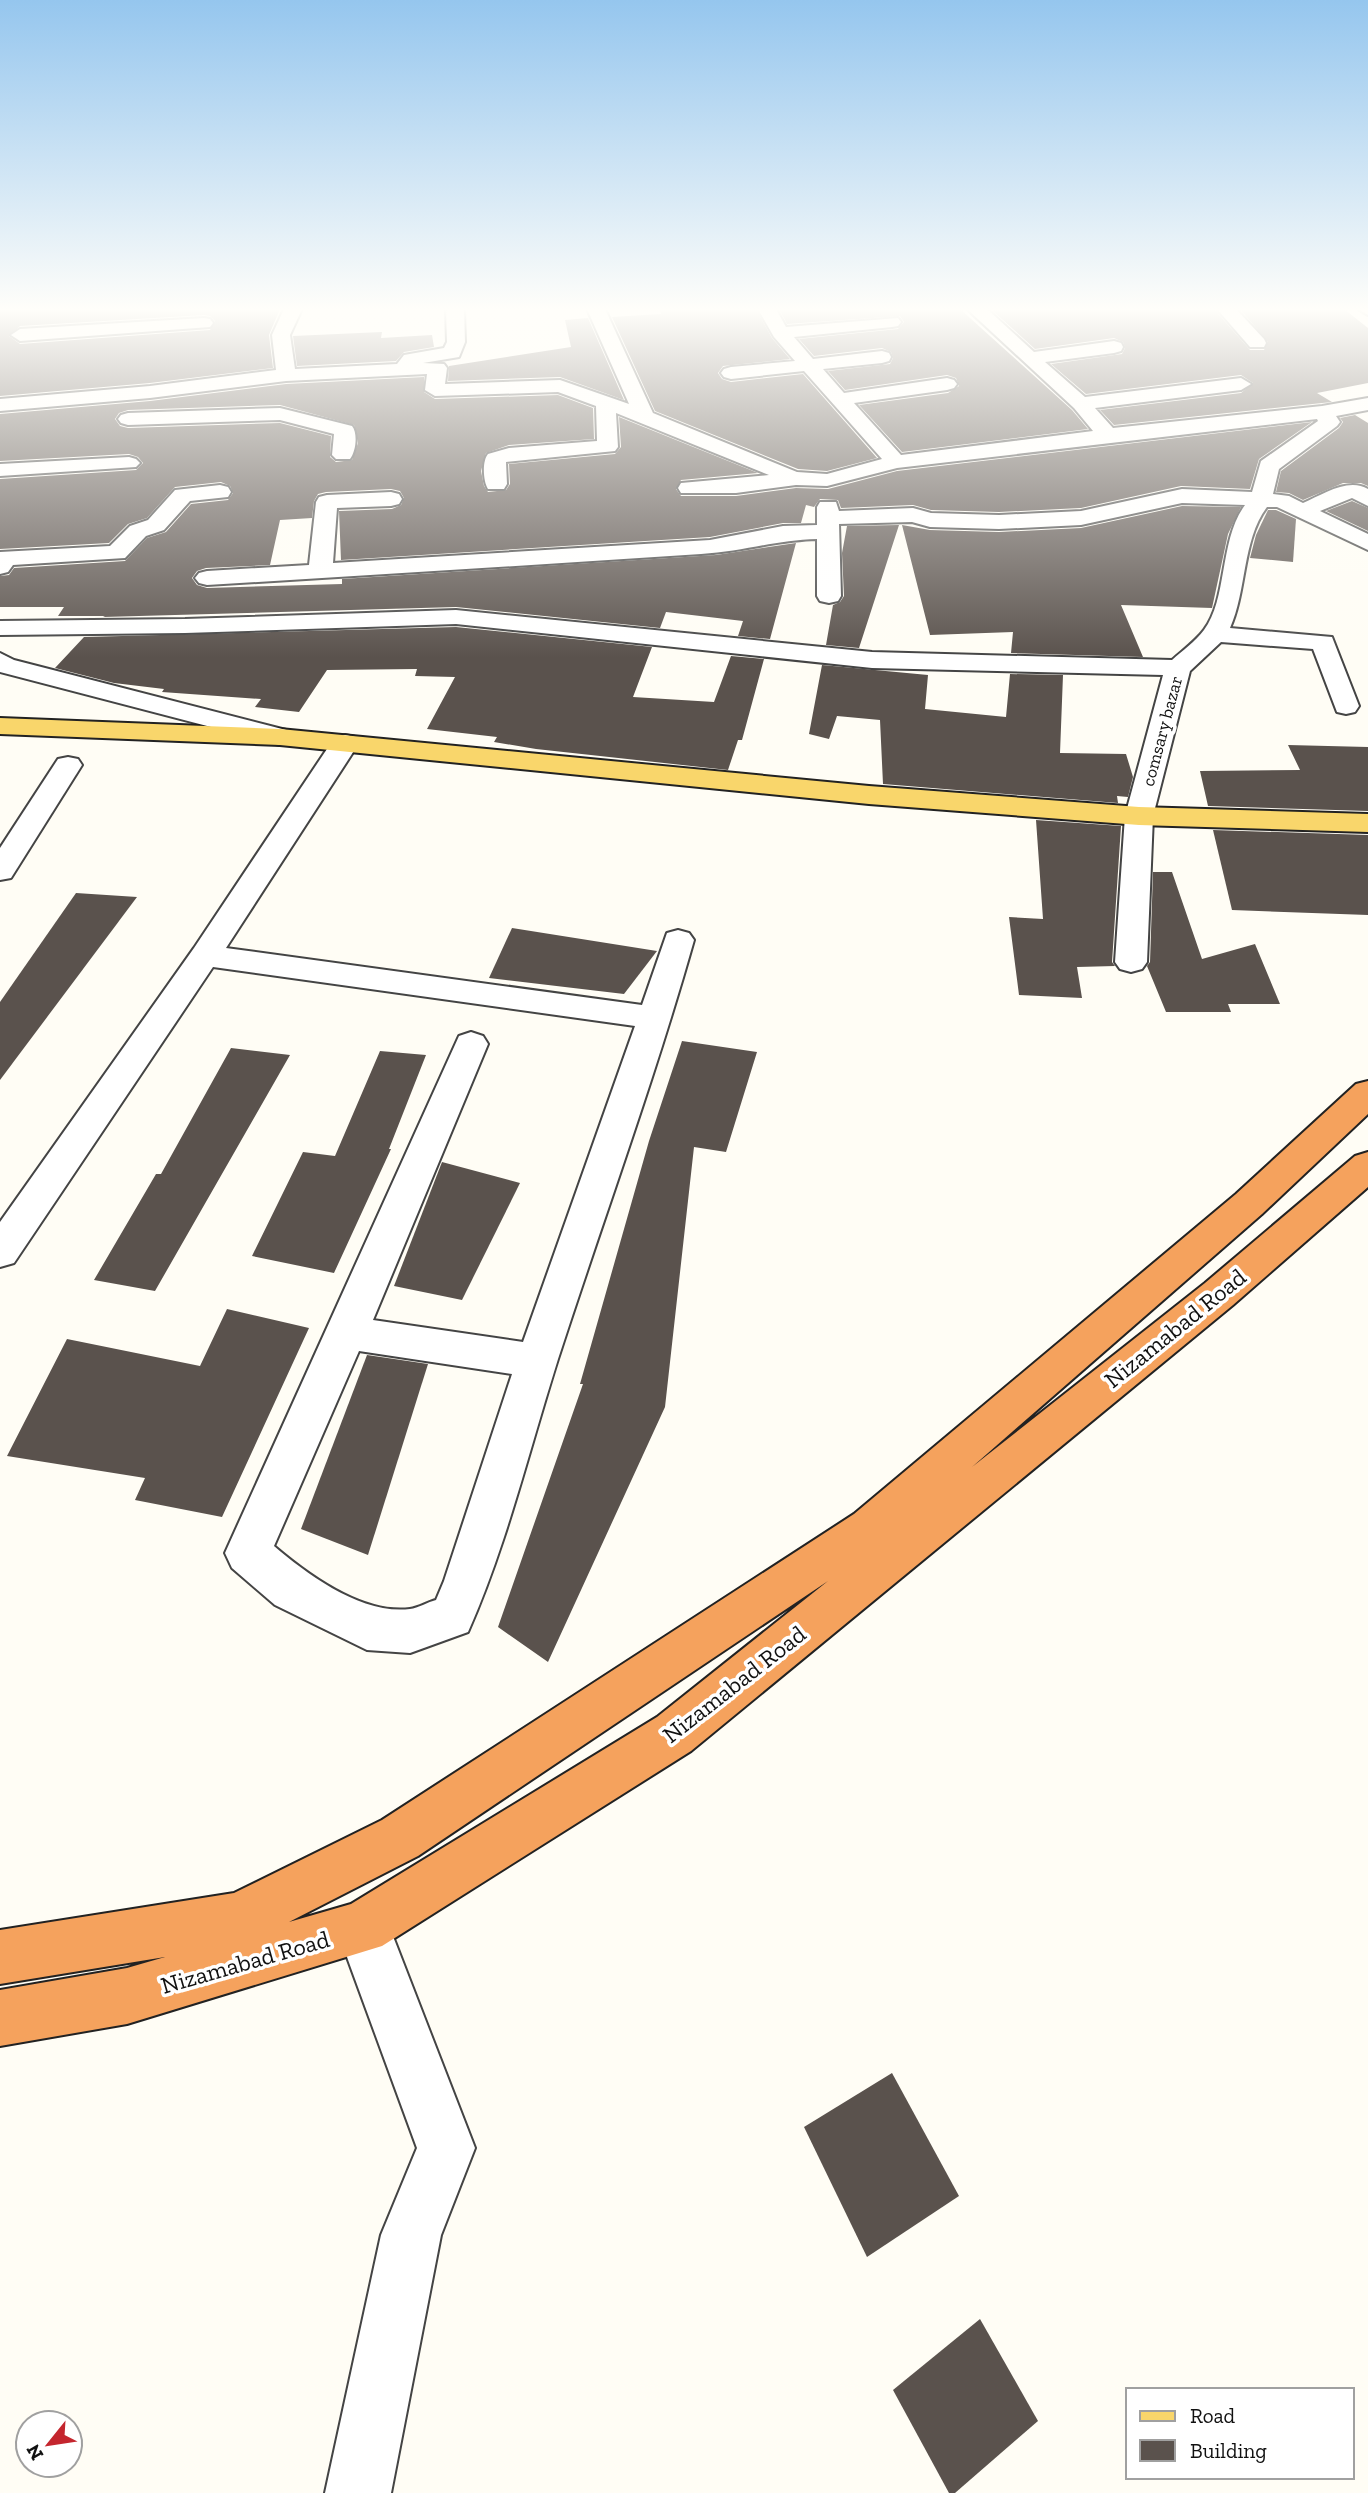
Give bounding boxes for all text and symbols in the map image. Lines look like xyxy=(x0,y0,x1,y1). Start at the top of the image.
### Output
street label: comsary bazar xyxy=(1137,674,1187,788)
street label: Nizamabad Road xyxy=(1098,1262,1252,1394)
street label: Nizamabad Road xyxy=(657,1619,811,1749)
street label: Nizamabad Road xyxy=(158,1924,332,2000)
legend xyxy=(1126,2388,1354,2479)
text: Road xyxy=(1190,2403,1236,2428)
north arrow xyxy=(14,2409,84,2479)
text: Building xyxy=(1190,2438,1267,2463)
text: N xyxy=(21,2440,48,2464)

